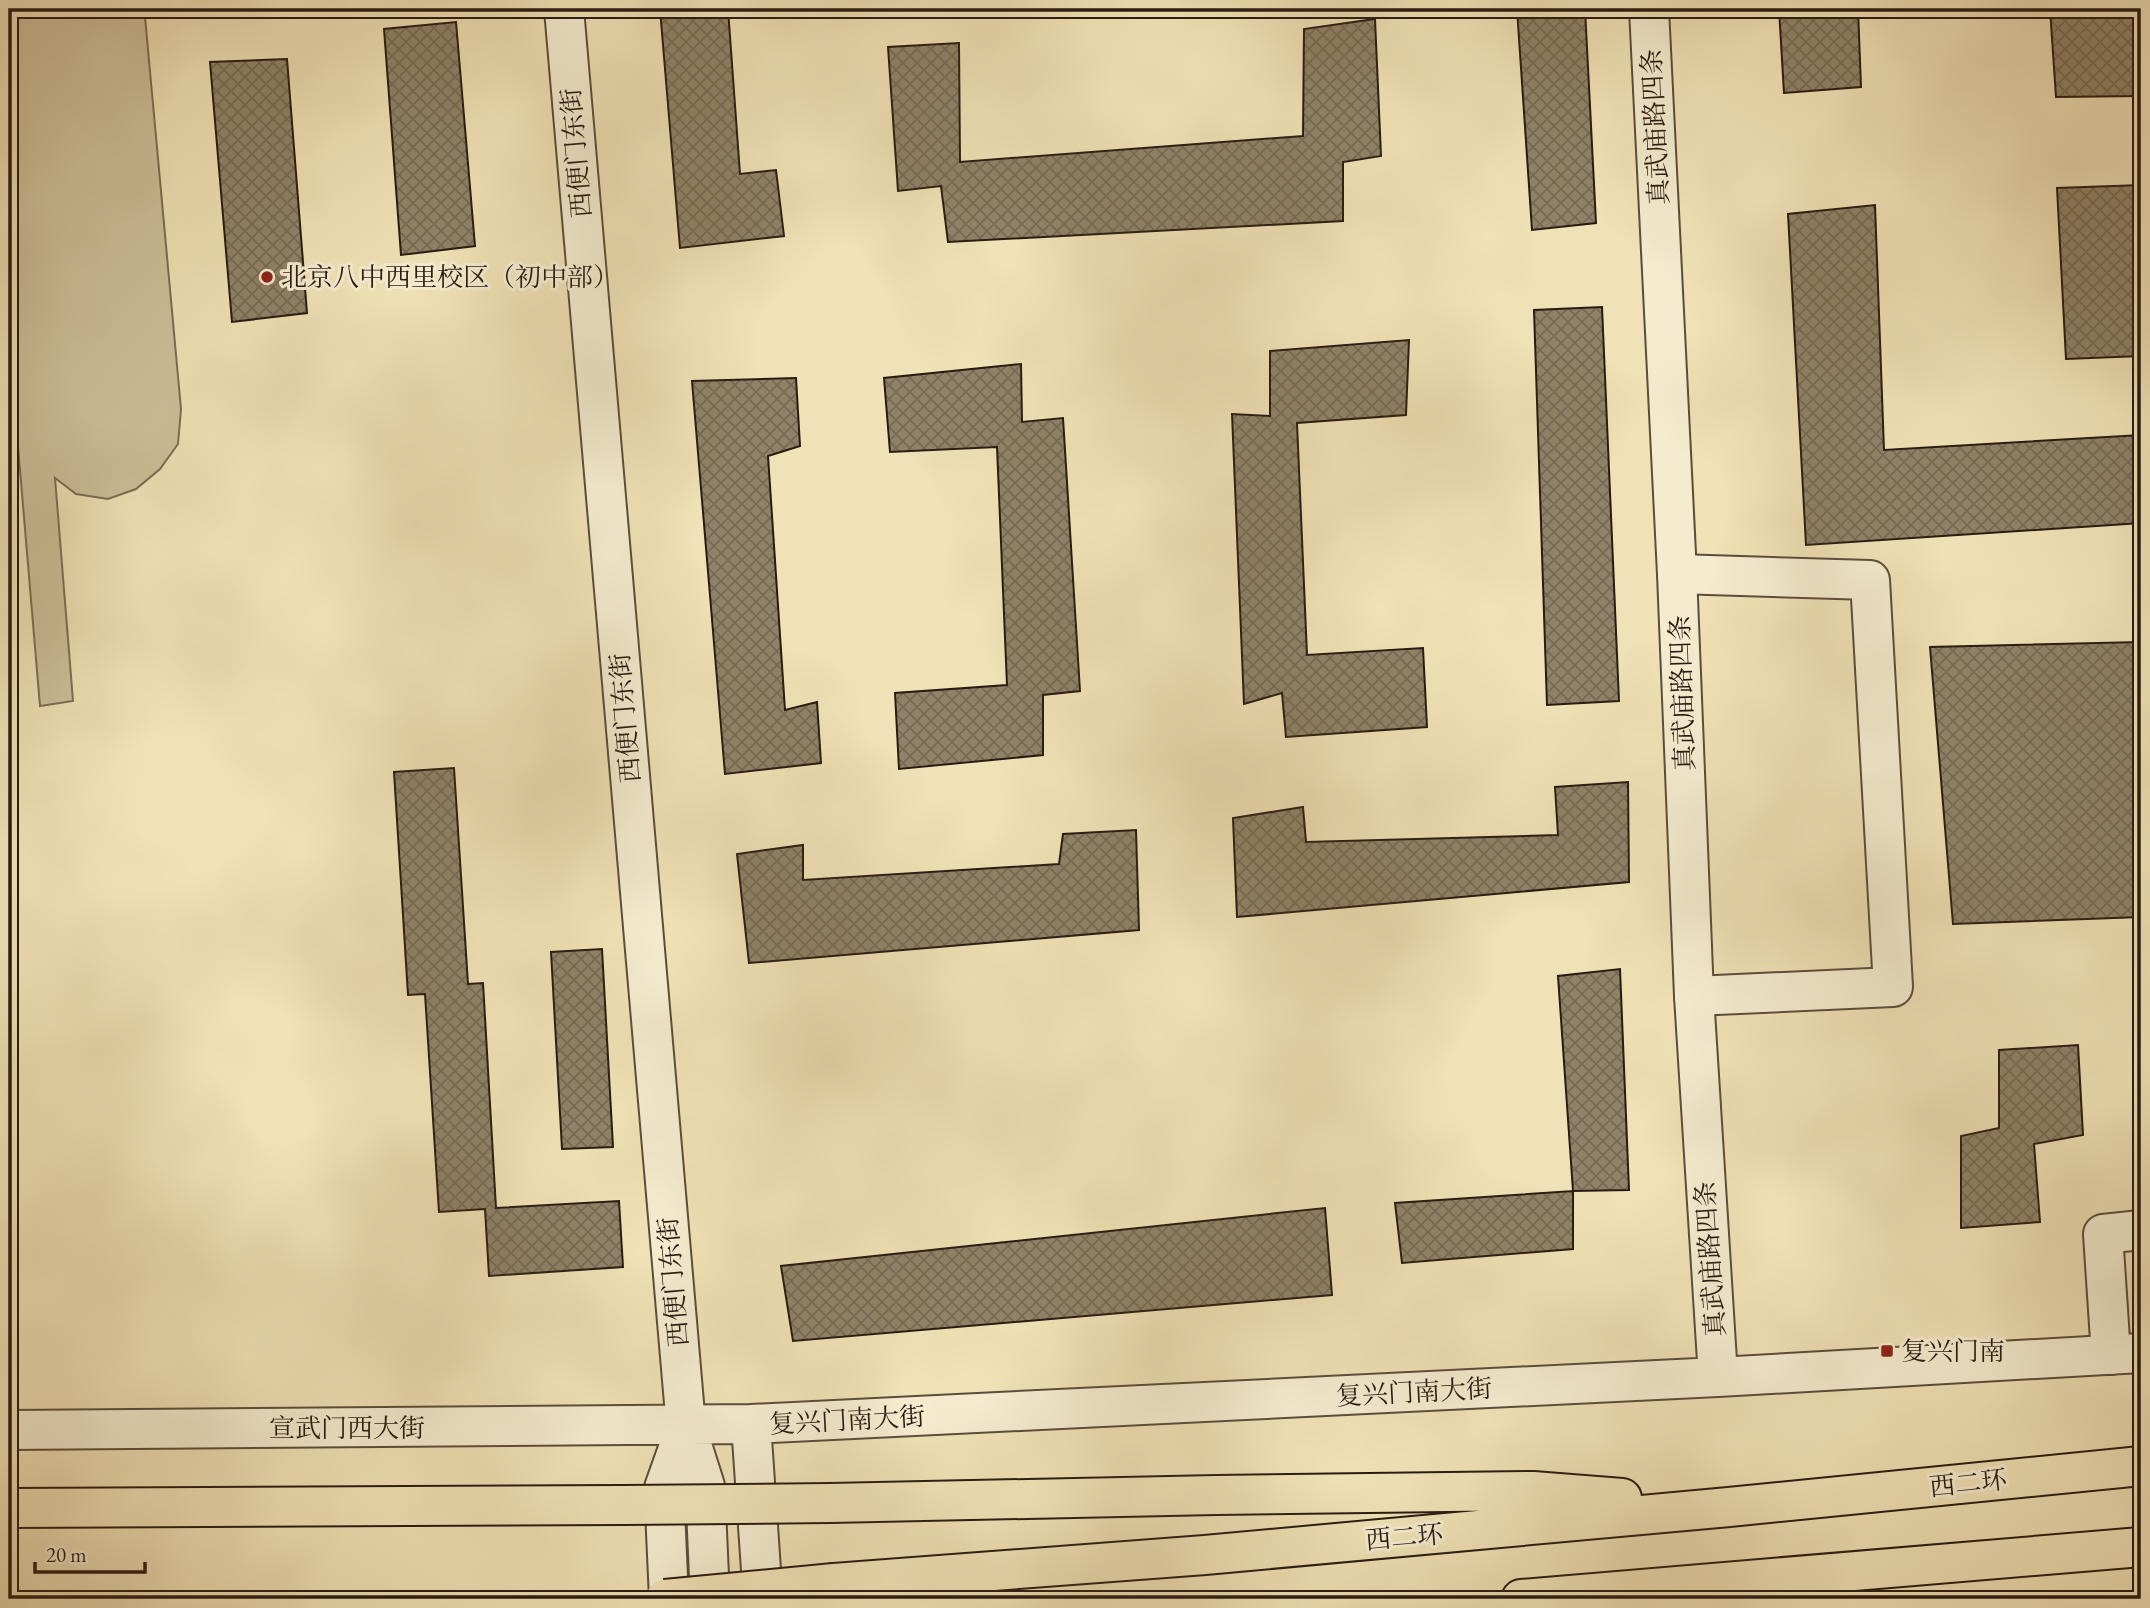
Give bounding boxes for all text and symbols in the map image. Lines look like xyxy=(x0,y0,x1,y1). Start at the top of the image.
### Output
street label: 真武庙路四条 xyxy=(1634,48,1676,206)
street label: 西便门东街 xyxy=(553,87,599,219)
place label: 北京八中西里校区（初中部） xyxy=(281,260,619,294)
marker: 北京八中西里校区（初中部） xyxy=(259,269,275,285)
street label: 真武庙路四条 xyxy=(1662,614,1702,772)
street label: 西便门东街 xyxy=(602,652,648,784)
street label: 真武庙路四条 xyxy=(1688,1180,1732,1338)
street label: 西便门东街 xyxy=(650,1216,696,1348)
place label: 复兴门南 xyxy=(1901,1334,2005,1368)
marker: 复兴门南 xyxy=(1879,1343,1895,1359)
street label: 复兴门南大街 xyxy=(1335,1371,1493,1413)
street label: 复兴门南大街 xyxy=(768,1399,926,1441)
street label: 宣武门西大街 xyxy=(269,1411,425,1445)
street label: 西二环 xyxy=(1927,1462,2009,1504)
street label: 西二环 xyxy=(1364,1517,1444,1557)
scale bar xyxy=(35,1531,145,1575)
text: 20 m xyxy=(46,1541,87,1568)

